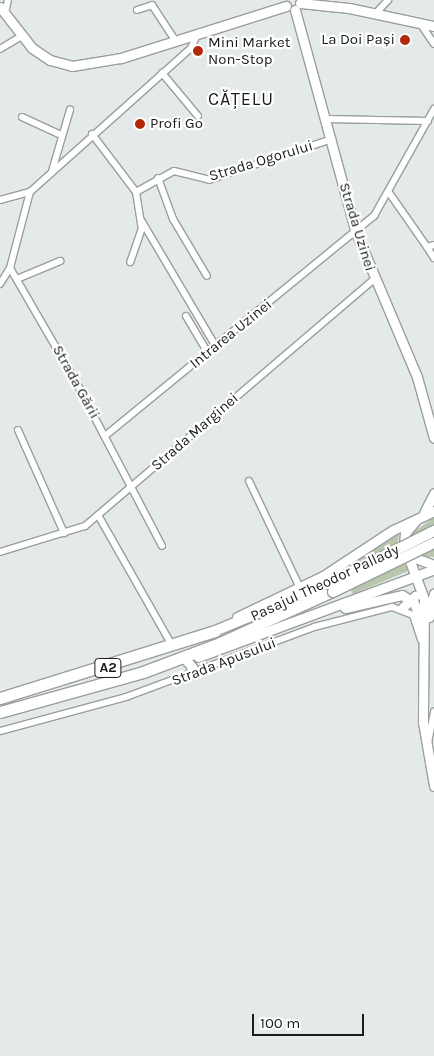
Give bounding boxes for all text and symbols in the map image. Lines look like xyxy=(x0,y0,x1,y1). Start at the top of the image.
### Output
place label: La Doi Pași xyxy=(321,31,395,49)
place label: Mini Market Non-Stop xyxy=(208,33,290,68)
marker: La Doi Pași xyxy=(399,34,411,46)
marker: Mini Market Non-Stop xyxy=(192,45,204,57)
district label: CĂȚELU xyxy=(207,88,275,110)
place label: Profi Go xyxy=(150,115,203,133)
marker: Profi Go xyxy=(134,118,146,130)
street label: Strada Ogorului xyxy=(207,137,315,185)
street label: Strada Uzinei xyxy=(335,181,379,273)
street label: Intrarea Uzinei xyxy=(186,296,276,372)
street label: Strada Gării xyxy=(48,342,104,422)
street label: Strada Marginei xyxy=(148,389,242,475)
street label: Pasajul Theodor Pallady xyxy=(248,541,402,625)
street label: Strada Apusului xyxy=(169,634,279,690)
road number: A2 xyxy=(94,656,122,680)
scale bar xyxy=(254,1004,366,1036)
text: 100 m xyxy=(260,1014,300,1032)

